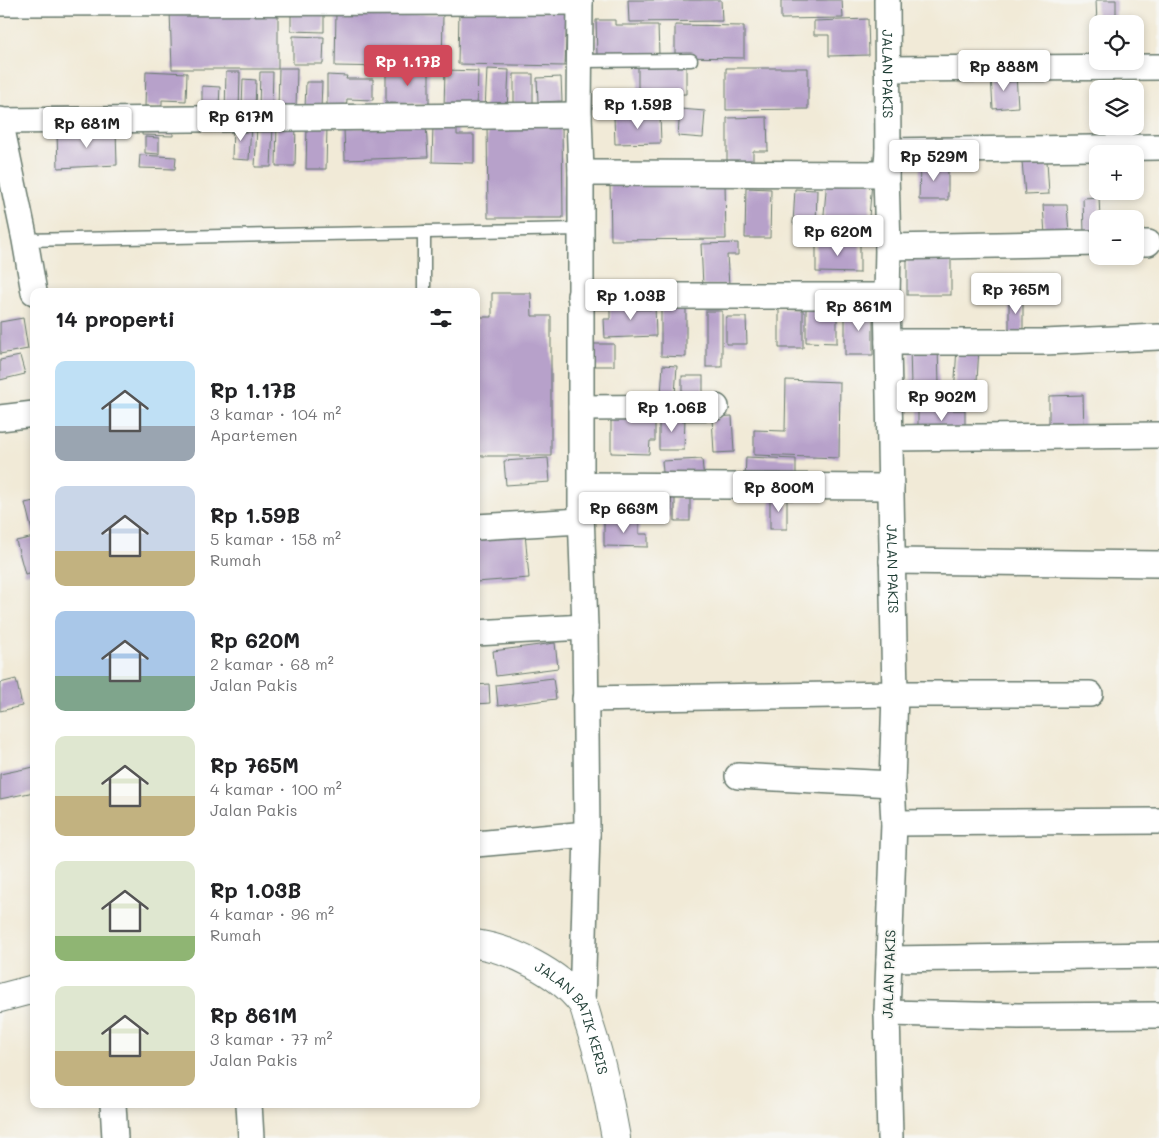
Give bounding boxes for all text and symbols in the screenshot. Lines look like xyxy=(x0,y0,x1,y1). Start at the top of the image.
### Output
map controls xyxy=(1089,15,1144,265)
button: locate xyxy=(1089,15,1144,70)
street label: JALAN PAKIS xyxy=(878,29,898,119)
pin: Rp 1.17B xyxy=(356,44,460,87)
pin: Rp 888M xyxy=(958,49,1050,92)
text: Rp 1.17B xyxy=(375,50,441,71)
text: Rp 888M xyxy=(969,55,1039,76)
button: layers xyxy=(1089,80,1144,135)
pin: Rp 1.59B xyxy=(586,88,690,130)
text: Rp 1.59B xyxy=(604,93,672,114)
pin: Rp 617M xyxy=(195,100,287,142)
text: Rp 617M xyxy=(208,105,274,126)
pin: Rp 681M xyxy=(41,106,133,149)
text: Rp 681M xyxy=(54,112,120,133)
pin: Rp 529M xyxy=(888,140,980,182)
text: Rp 529M xyxy=(900,145,968,166)
button: + xyxy=(1089,145,1144,200)
button: − xyxy=(1089,210,1144,265)
pin: Rp 620M xyxy=(792,214,884,257)
text: Rp 620M xyxy=(804,220,872,241)
pin: Rp 765M xyxy=(970,272,1062,315)
pin: Rp 1.03B xyxy=(579,278,683,321)
text: Rp 765M xyxy=(982,278,1050,299)
text: Rp 1.03B xyxy=(596,284,666,305)
pin: Rp 861M xyxy=(813,290,905,332)
text: Rp 861M xyxy=(826,295,892,316)
icon: filters xyxy=(427,304,455,332)
text: 14 properti xyxy=(55,305,175,332)
text: Rp 1.17B xyxy=(210,376,296,403)
pin: Rp 902M xyxy=(896,380,988,422)
icon: home xyxy=(95,381,155,441)
text: Rp 902M xyxy=(908,385,976,406)
pin: Rp 1.06B xyxy=(620,390,724,433)
text: Rp 1.06B xyxy=(637,396,707,417)
text: 3 kamar · 104 m² xyxy=(210,403,341,424)
text: Apartemen xyxy=(210,424,297,445)
pin: Rp 800M xyxy=(733,470,825,513)
text: Rp 800M xyxy=(744,476,814,497)
pin: Rp 663M xyxy=(578,492,670,534)
text: Rp 663M xyxy=(590,497,658,518)
text: Rp 1.59B xyxy=(210,501,300,528)
icon: home xyxy=(95,506,155,566)
street label: JALAN PAKIS xyxy=(883,524,903,614)
text: 5 kamar · 158 m² xyxy=(210,528,341,549)
text: Rumah xyxy=(210,549,261,570)
text: Rp 620M xyxy=(210,626,300,653)
icon: home xyxy=(95,631,155,691)
text: 2 kamar · 68 m² xyxy=(210,653,334,674)
text: Jalan Pakis xyxy=(210,674,298,695)
text: Rp 765M xyxy=(210,751,299,778)
icon: home xyxy=(95,756,155,816)
text: 4 kamar · 100 m² xyxy=(210,778,342,799)
text: Jalan Pakis xyxy=(210,799,298,820)
text: Rp 1.03B xyxy=(210,876,301,903)
icon: home xyxy=(95,881,155,941)
text: 4 kamar · 96 m² xyxy=(210,903,334,924)
text: Rumah xyxy=(210,924,261,945)
street label: JALAN PAKIS xyxy=(877,929,900,1019)
street label: JALAN BATIK KERIS xyxy=(531,957,613,1076)
text: Rp 861M xyxy=(210,1001,297,1028)
icon: home xyxy=(95,1006,155,1066)
text: 3 kamar · 77 m² xyxy=(210,1028,333,1049)
text: Jalan Pakis xyxy=(210,1049,298,1070)

